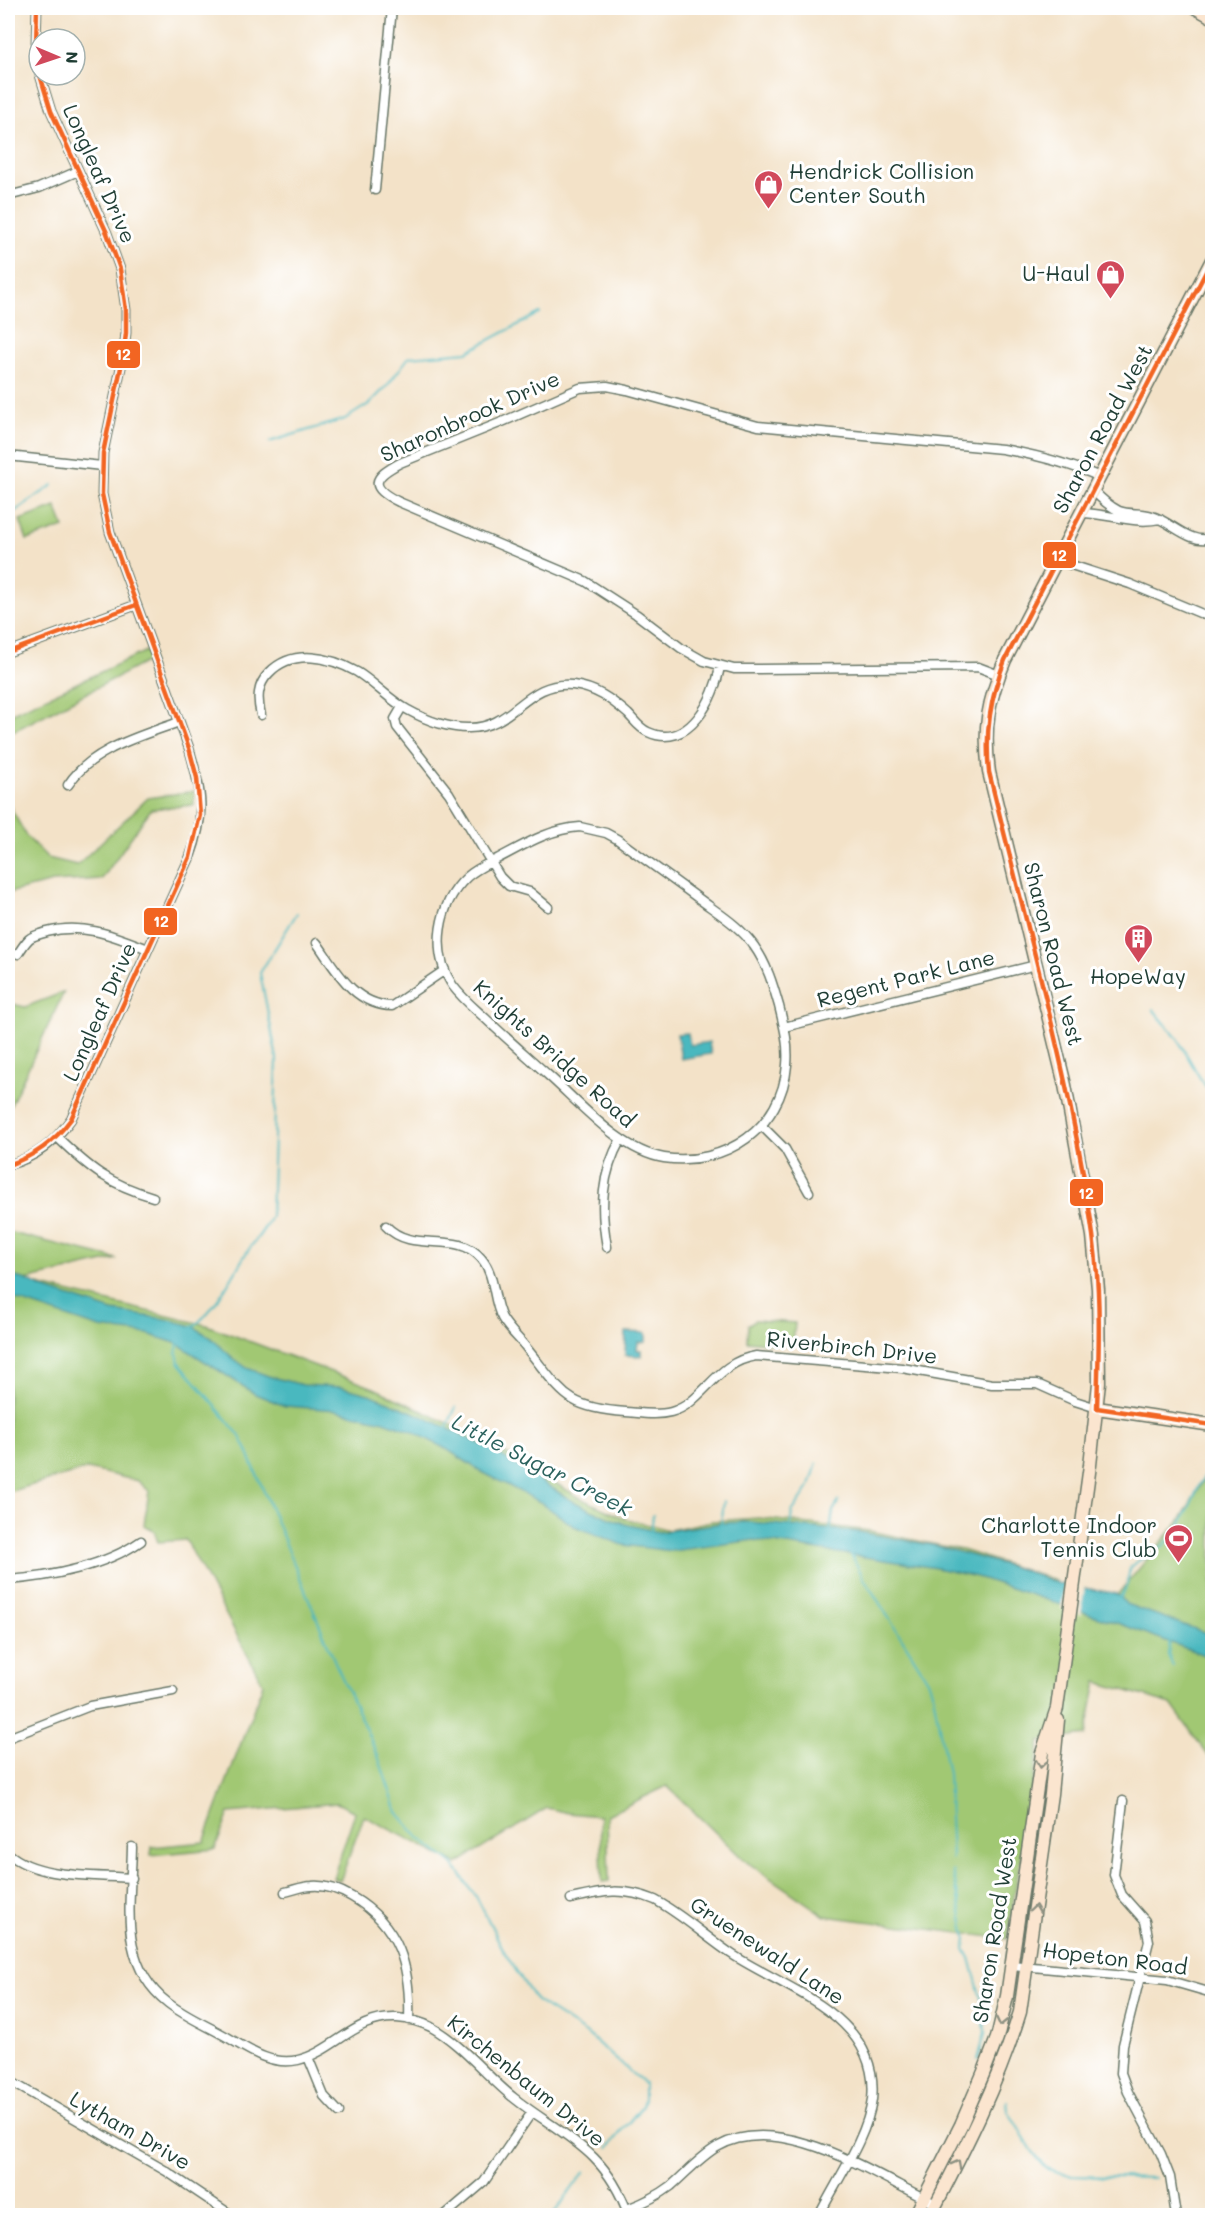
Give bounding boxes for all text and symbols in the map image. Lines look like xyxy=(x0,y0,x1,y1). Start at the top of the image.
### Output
north arrow xyxy=(27,27,87,87)
text: N xyxy=(62,51,83,64)
street label: Longleaf Drive xyxy=(58,100,143,247)
place label: Hendrick Collision Center South xyxy=(789,157,974,208)
shop icon: Hendrick Collision Center South xyxy=(752,168,784,210)
shop icon: U-Haul xyxy=(1095,258,1127,300)
place label: U-Haul xyxy=(1022,259,1090,286)
street label: Sharon Road West xyxy=(1046,339,1158,518)
line badge: 12 xyxy=(106,340,141,369)
text: 12 xyxy=(115,343,131,364)
street label: Sharonbrook Drive xyxy=(375,364,563,467)
line badge: 12 xyxy=(1042,541,1077,569)
text: 12 xyxy=(1051,544,1067,565)
street label: Sharon Road West xyxy=(1019,859,1090,1048)
line badge: 12 xyxy=(143,907,178,936)
text: 12 xyxy=(153,910,169,931)
building icon: HopeWay xyxy=(1122,922,1154,964)
street label: Longleaf Drive xyxy=(56,938,141,1085)
street label: Regent Park Lane xyxy=(814,942,997,1013)
place label: HopeWay xyxy=(1090,962,1186,989)
street label: Knights Bridge Road xyxy=(468,973,642,1133)
line badge: 12 xyxy=(1069,1178,1104,1207)
text: 12 xyxy=(1078,1182,1094,1203)
street label: Riverbirch Drive xyxy=(766,1324,939,1369)
water label: Little Sugar Creek xyxy=(447,1407,638,1523)
place label: Charlotte Indoor Tennis Club xyxy=(981,1511,1157,1562)
sports icon: Charlotte Indoor Tennis Club xyxy=(1162,1522,1194,1564)
one-way arrow xyxy=(1035,1759,1047,1768)
street label: Sharon Road West xyxy=(965,1835,1022,2025)
street label: Gruenewald Lane xyxy=(686,1890,850,2010)
one-way arrow xyxy=(1028,1905,1040,1914)
street label: Hopeton Road xyxy=(1041,1935,1189,1980)
street label: Kirchenbaum Drive xyxy=(443,2008,611,2152)
one-way arrow xyxy=(995,2017,1008,2027)
street label: Lytham Drive xyxy=(65,2084,196,2175)
one-way arrow xyxy=(949,2159,961,2170)

